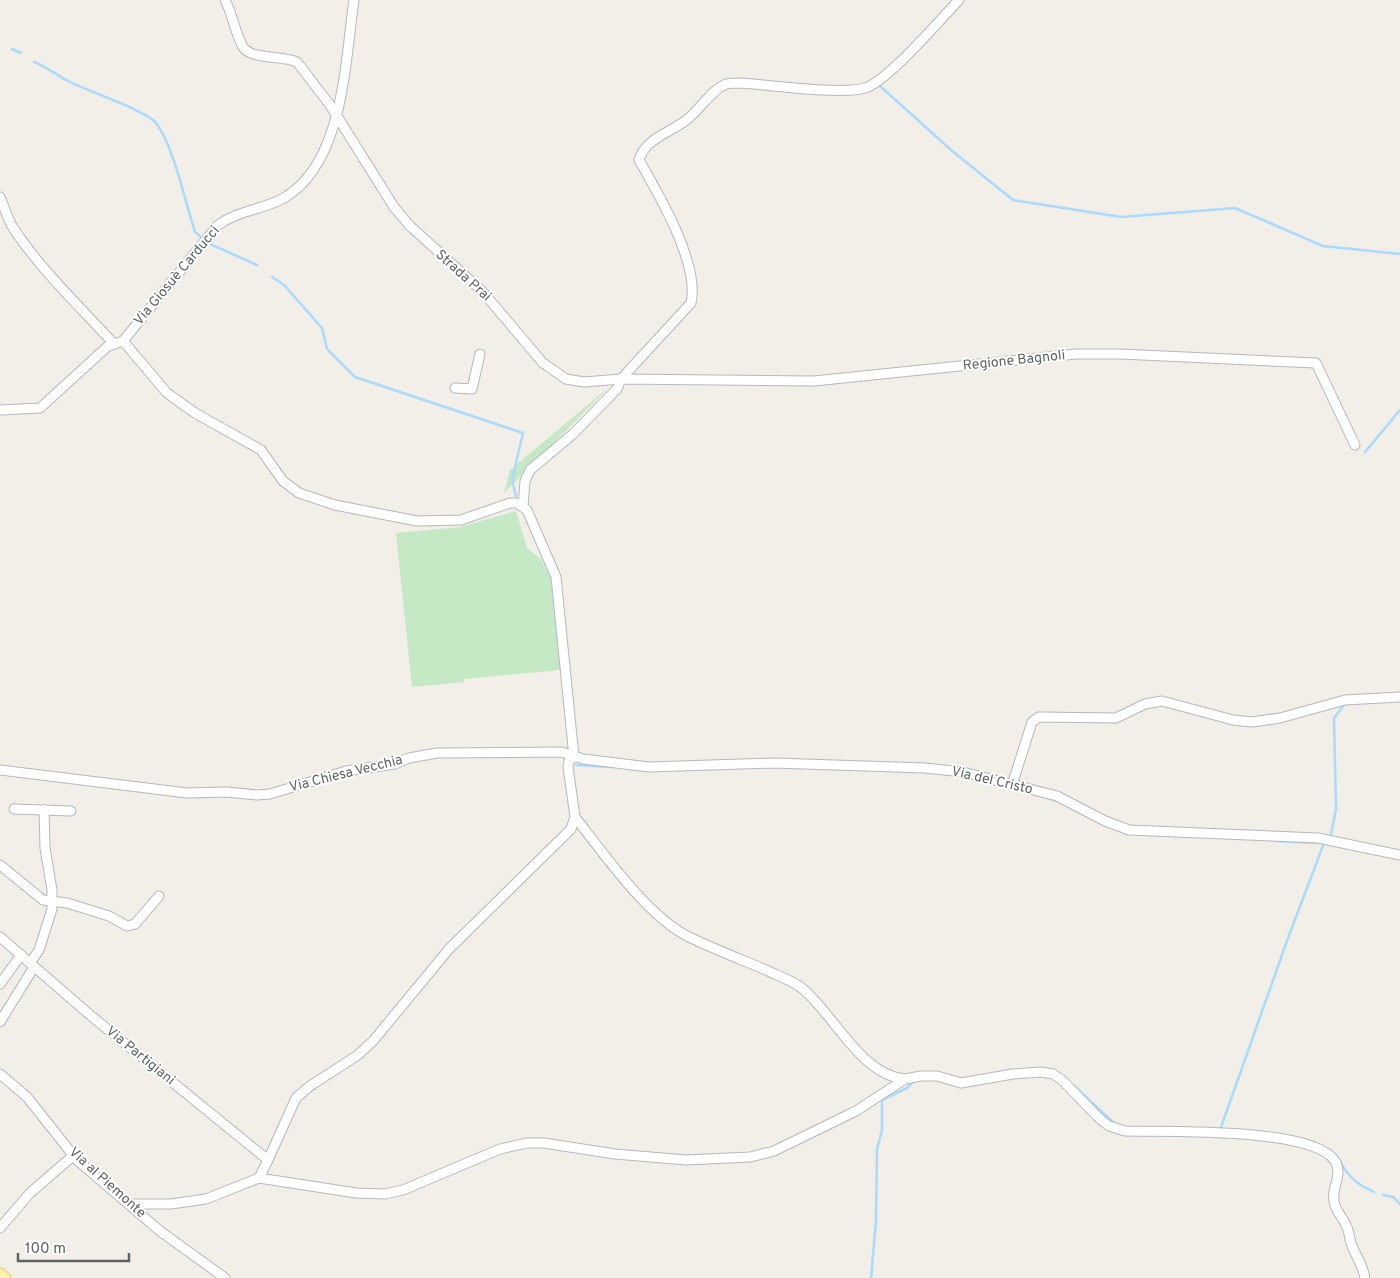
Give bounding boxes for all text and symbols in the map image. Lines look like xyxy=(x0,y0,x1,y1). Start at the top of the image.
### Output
street label: Via Giosuè Carducci xyxy=(130,223,224,329)
street label: Strada Prai xyxy=(432,247,494,305)
street label: Regione Bagnoli xyxy=(962,347,1066,375)
street label: Via Chiesa Vecchia xyxy=(288,752,404,796)
street label: Via del Cristo xyxy=(950,763,1035,799)
street label: Via Partigiani xyxy=(102,1023,178,1089)
street label: Via al Piemonte xyxy=(65,1144,149,1222)
scale bar xyxy=(18,1230,129,1262)
text: 100 m xyxy=(25,1240,66,1259)

